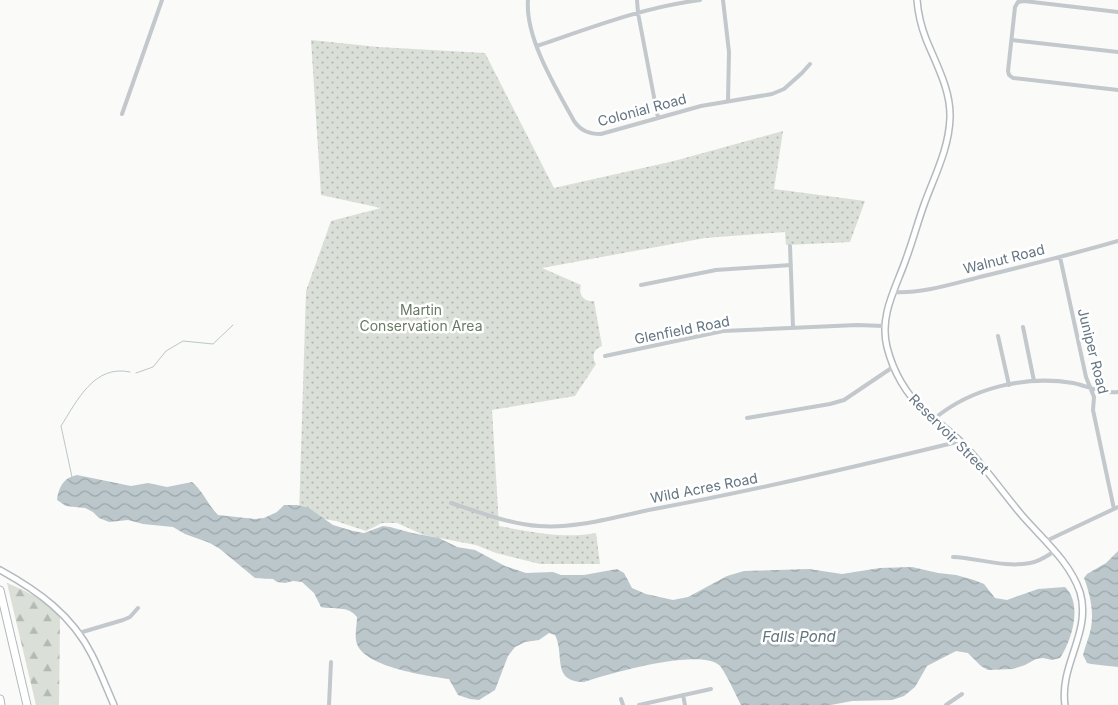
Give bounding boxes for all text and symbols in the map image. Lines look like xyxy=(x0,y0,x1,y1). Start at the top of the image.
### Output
street label: Colonial Road xyxy=(596,90,688,130)
street label: Walnut Road xyxy=(961,240,1046,277)
park label: Martin Conservation Area xyxy=(359,301,483,334)
street label: Juniper Road xyxy=(1075,306,1112,395)
street label: Glenfield Road xyxy=(633,312,731,347)
street label: Reservoir Street xyxy=(906,390,993,477)
street label: Wild Acres Road xyxy=(649,469,759,506)
water label: Falls Pond xyxy=(762,627,837,646)

